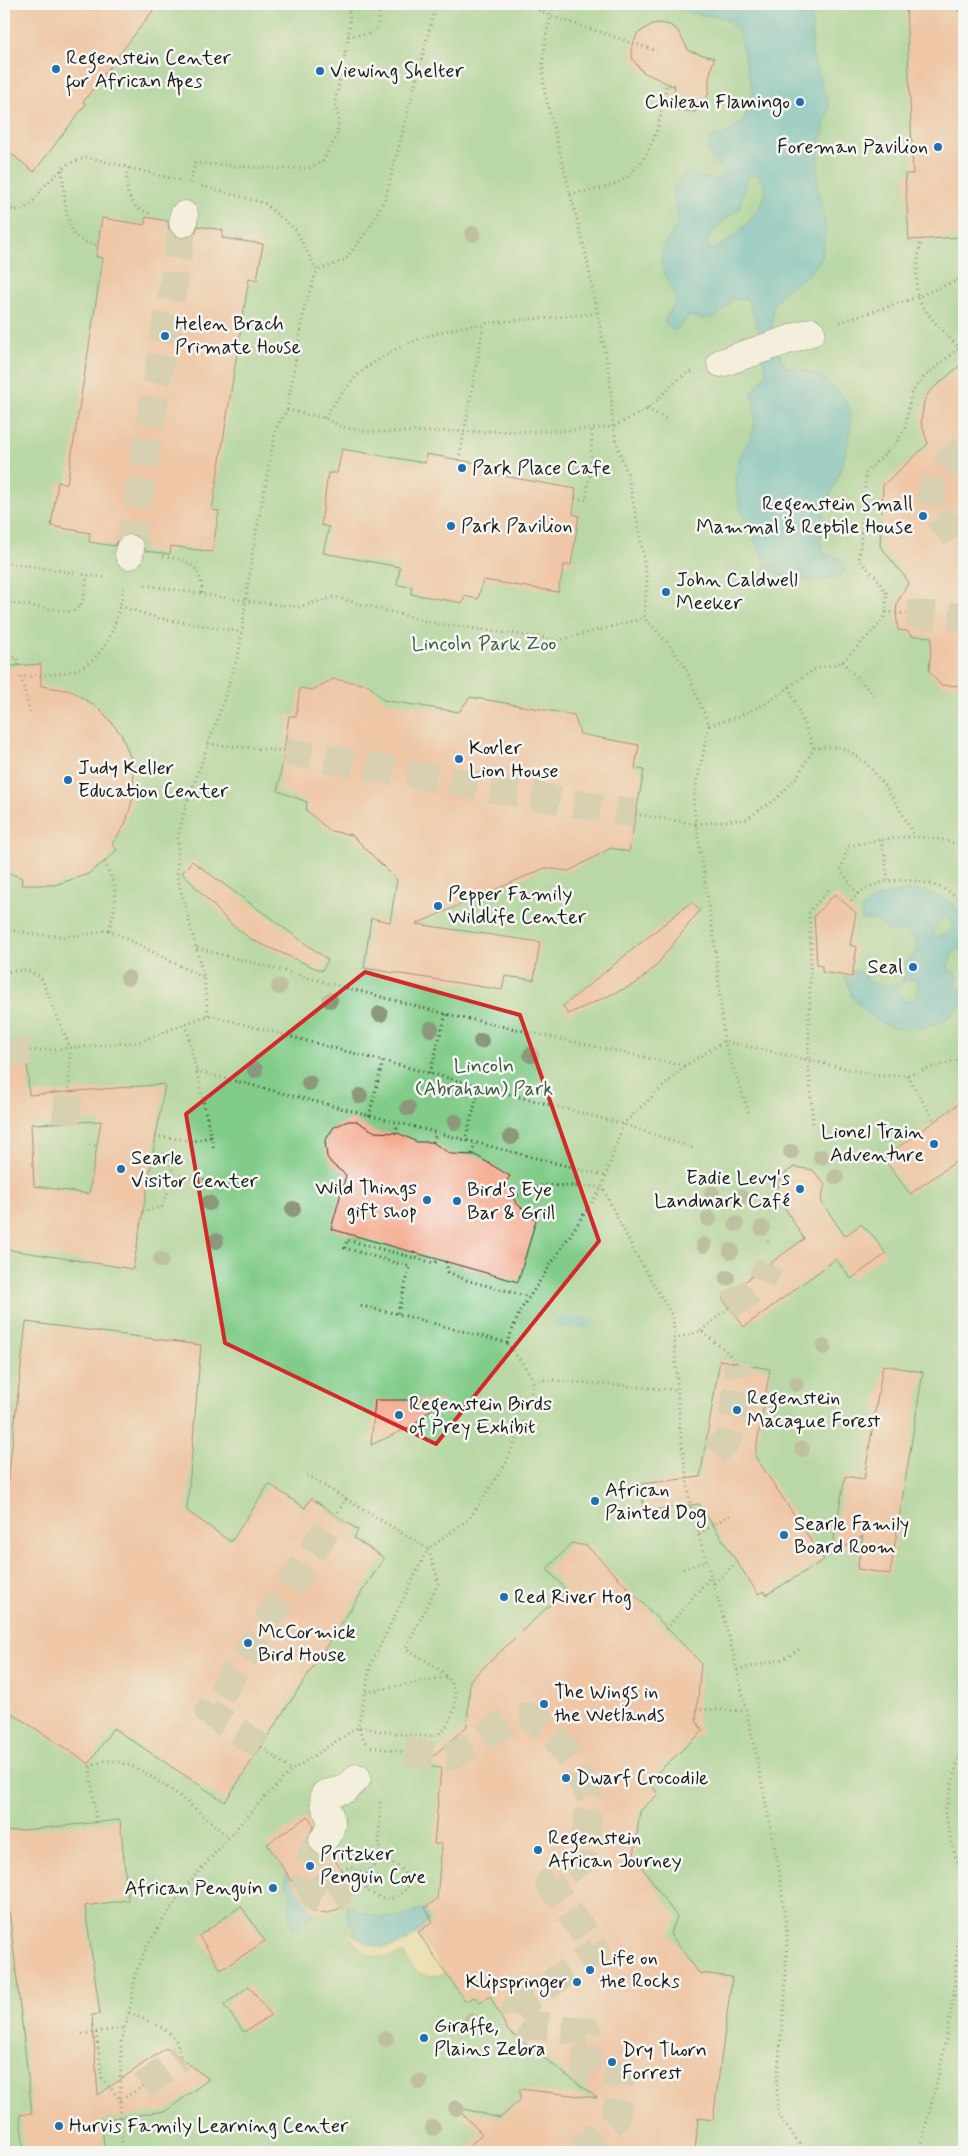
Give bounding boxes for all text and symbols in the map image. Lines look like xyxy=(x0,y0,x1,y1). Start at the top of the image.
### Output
place label: Regenstein Center for African Apes xyxy=(66,45,231,97)
place label: Viewing Shelter xyxy=(330,58,464,85)
marker: Regenstein Center for African Apes xyxy=(50,63,62,75)
marker: Viewing Shelter xyxy=(314,65,326,77)
place label: Chilean Flamingo xyxy=(645,89,790,117)
marker: Chilean Flamingo xyxy=(794,96,806,108)
place label: Foreman Pavilion xyxy=(777,134,928,161)
marker: Foreman Pavilion xyxy=(932,141,944,153)
place label: Helen Brach Primate House xyxy=(175,311,301,361)
marker: Helen Brach Primate House xyxy=(159,330,171,342)
place label: Park Place Cafe xyxy=(472,455,611,482)
marker: Park Place Cafe xyxy=(456,462,468,474)
place label: Regenstein Small Mammal & Reptile House xyxy=(696,491,913,541)
marker: Regenstein Small Mammal & Reptile House xyxy=(917,510,929,522)
place label: Park Pavilion xyxy=(461,513,572,540)
marker: Park Pavilion xyxy=(445,520,457,532)
place label: John Caldwell Meeker xyxy=(676,567,798,617)
marker: John Caldwell Meeker xyxy=(660,586,672,598)
park label: Lincoln Park Zoo xyxy=(411,631,557,658)
place label: Kovler Lion House xyxy=(469,735,559,785)
marker: Kovler Lion House xyxy=(453,753,465,765)
place label: Judy Keller Education Center xyxy=(78,755,229,805)
marker: Judy Keller Education Center xyxy=(62,774,74,786)
place label: Pepper Family Wildlife Center xyxy=(448,881,587,931)
marker: Pepper Family Wildlife Center xyxy=(432,900,444,912)
place label: Seal xyxy=(867,954,903,981)
marker: Seal xyxy=(907,961,919,973)
park label: Lincoln (Abraham) Park xyxy=(415,1053,553,1103)
place label: Lionel Train Adventure xyxy=(821,1119,924,1169)
marker: Lionel Train Adventure xyxy=(928,1138,940,1150)
place label: Searle Visitor Center xyxy=(131,1145,258,1195)
marker: Searle Visitor Center xyxy=(115,1163,127,1175)
place label: Eadie Levy's Landmark Café xyxy=(654,1165,790,1215)
place label: Wild Things gift shop xyxy=(315,1175,417,1225)
place label: Bird's Eye Bar & Grill xyxy=(467,1177,555,1227)
marker: Eadie Levy's Landmark Café xyxy=(794,1183,806,1195)
marker: Wild Things gift shop xyxy=(421,1194,433,1206)
marker: Bird's Eye Bar & Grill xyxy=(451,1195,463,1207)
place label: Regenstein Macaque Forest xyxy=(747,1385,881,1435)
place label: Regenstein Birds of Prey Exhibit xyxy=(409,1391,552,1441)
marker: Regenstein Macaque Forest xyxy=(731,1404,743,1416)
marker: Regenstein Birds of Prey Exhibit xyxy=(393,1409,405,1421)
place label: African Painted Dog xyxy=(605,1477,707,1528)
marker: African Painted Dog xyxy=(589,1495,601,1507)
place label: Searle Family Board Room xyxy=(794,1511,909,1561)
marker: Searle Family Board Room xyxy=(778,1529,790,1541)
place label: Red River Hog xyxy=(514,1584,632,1611)
marker: Red River Hog xyxy=(498,1591,510,1603)
place label: McCormick Bird House xyxy=(258,1619,356,1669)
marker: McCormick Bird House xyxy=(242,1637,254,1649)
place label: The Wings in the Wetlands xyxy=(554,1679,665,1729)
marker: The Wings in the Wetlands xyxy=(538,1698,550,1710)
place label: Dwarf Crocodile xyxy=(576,1765,708,1792)
marker: Dwarf Crocodile xyxy=(560,1772,572,1784)
place label: Regenstein African Journey xyxy=(548,1825,682,1875)
place label: Pritzker Penguin Cove xyxy=(320,1841,426,1892)
marker: Regenstein African Journey xyxy=(532,1844,544,1856)
marker: Pritzker Penguin Cove xyxy=(304,1860,316,1872)
place label: African Penguin xyxy=(124,1875,263,1902)
marker: African Penguin xyxy=(267,1882,279,1894)
place label: Life on the Rocks xyxy=(600,1945,680,1995)
marker: Life on the Rocks xyxy=(584,1964,596,1976)
place label: Klipspringer xyxy=(466,1969,567,1997)
marker: Klipspringer xyxy=(571,1976,583,1988)
place label: Giraffe, Plains Zebra xyxy=(434,2013,546,2063)
marker: Giraffe, Plains Zebra xyxy=(418,2032,430,2044)
place label: Dry Thorn Forrest xyxy=(622,2037,707,2087)
marker: Dry Thorn Forrest xyxy=(606,2056,618,2068)
place label: Hurvis Family Learning Center xyxy=(69,2113,349,2140)
marker: Hurvis Family Learning Center xyxy=(53,2120,65,2132)

